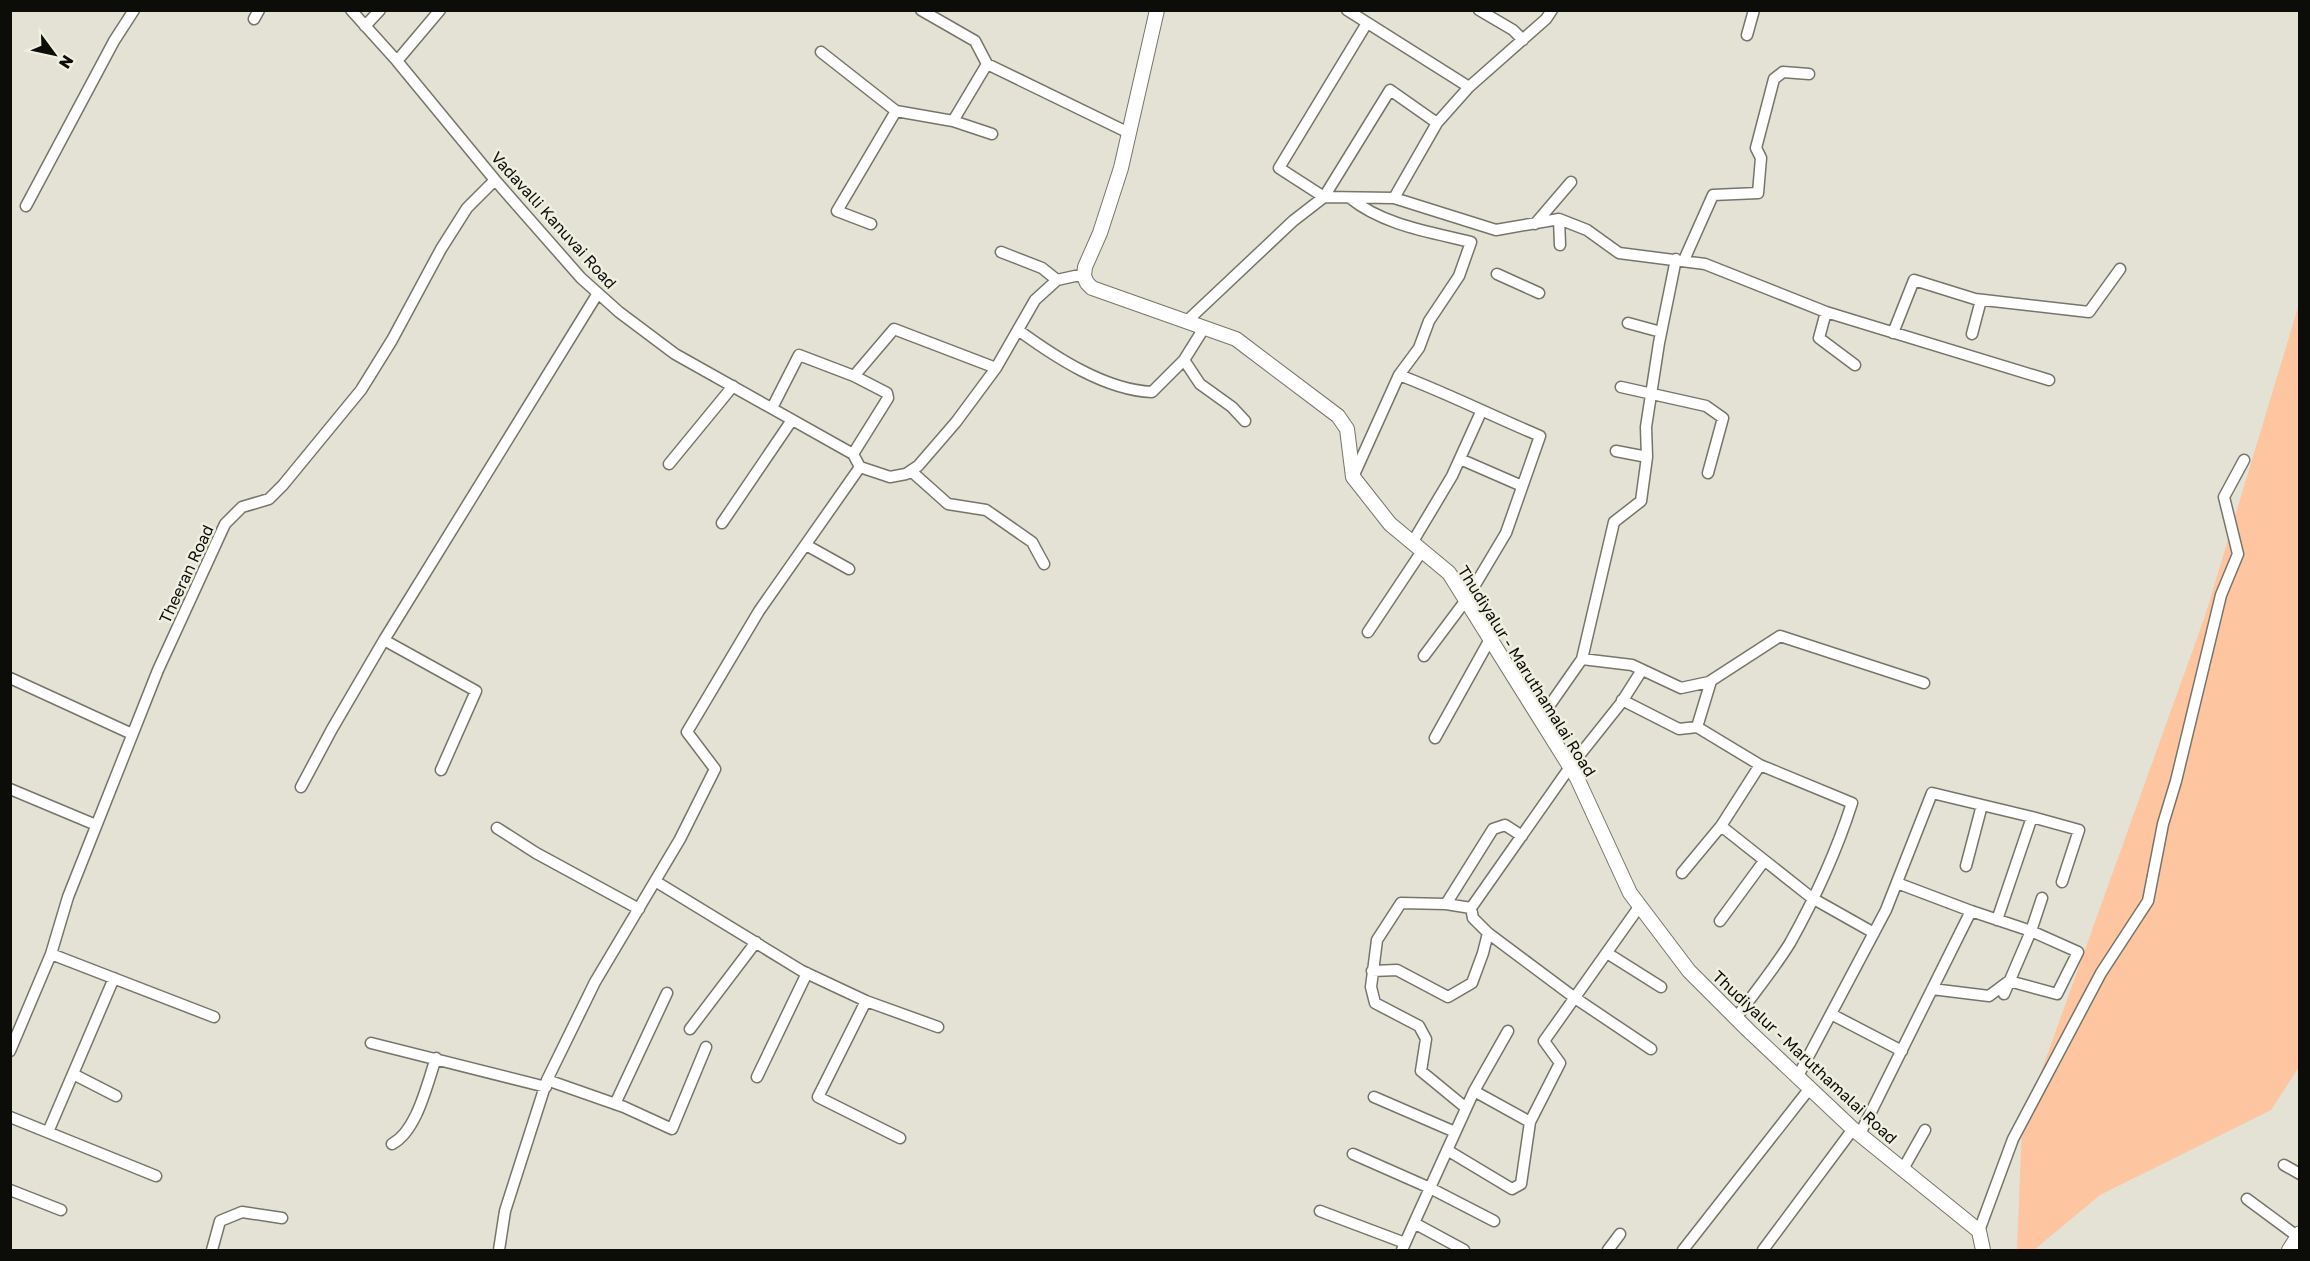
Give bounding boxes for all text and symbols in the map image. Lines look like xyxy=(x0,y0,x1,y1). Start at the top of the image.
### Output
north arrow xyxy=(24,24,84,84)
text: N xyxy=(55,52,78,73)
street label: Vadavalli Kanuvai Road xyxy=(487,147,621,293)
street label: Theeran Road xyxy=(154,522,218,626)
street label: Thudiyalur - Maruthamalai Road xyxy=(1454,562,1600,780)
street label: Thudiyalur - Maruthamalai Road xyxy=(1709,966,1901,1148)

